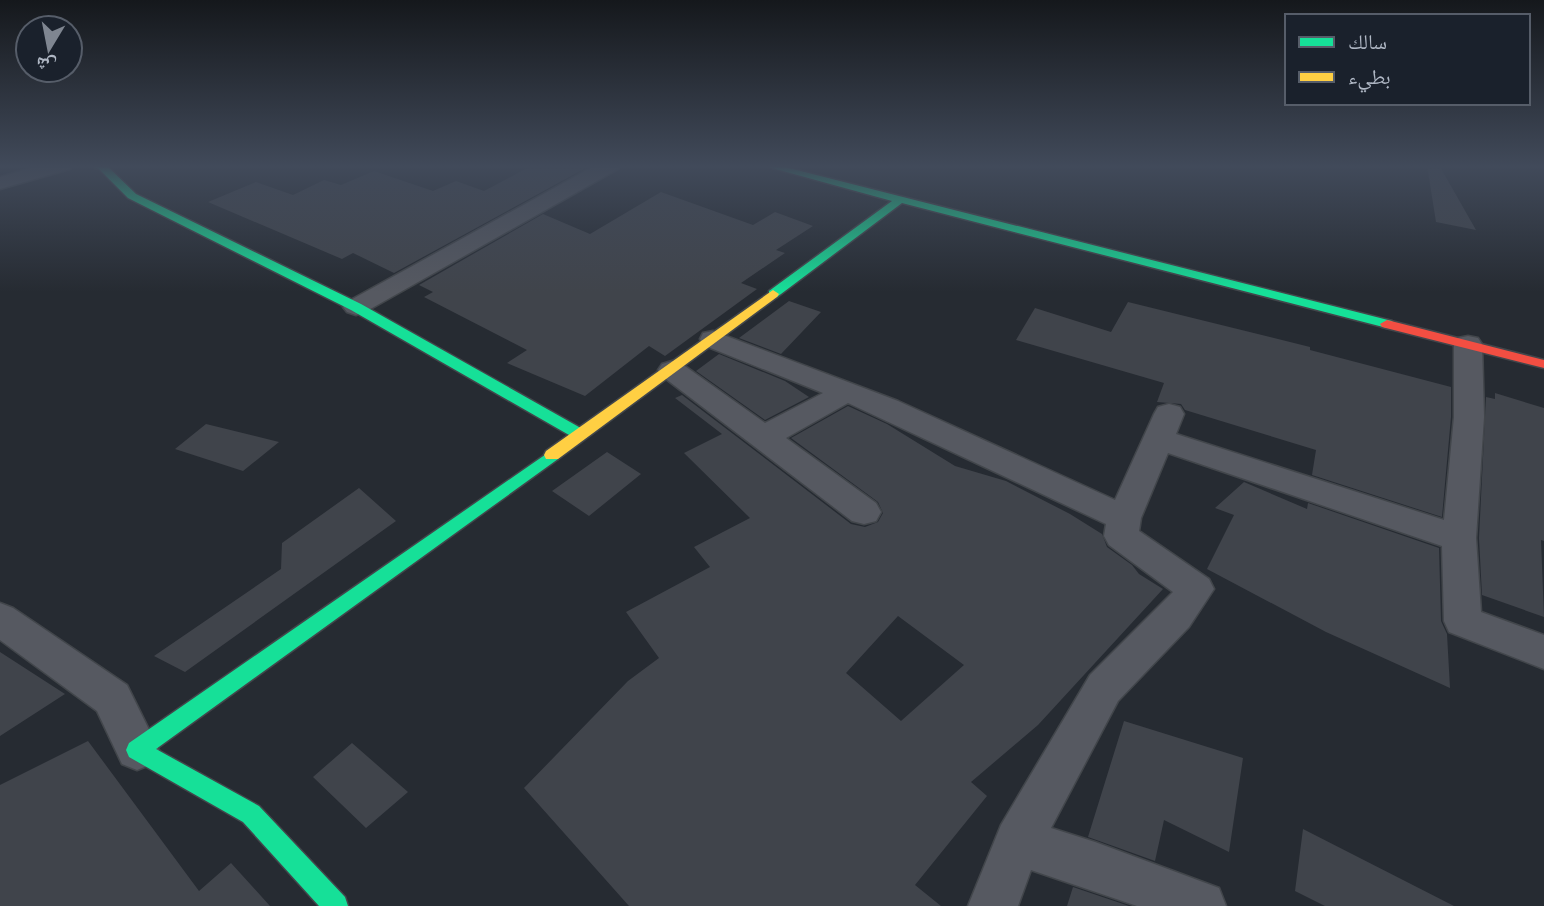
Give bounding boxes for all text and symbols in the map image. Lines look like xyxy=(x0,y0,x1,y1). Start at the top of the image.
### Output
north arrow xyxy=(14,14,84,84)
legend xyxy=(1285,14,1530,105)
text: سالك xyxy=(1348,25,1387,57)
text: ش xyxy=(34,50,58,82)
text: بطيء xyxy=(1348,60,1391,93)

